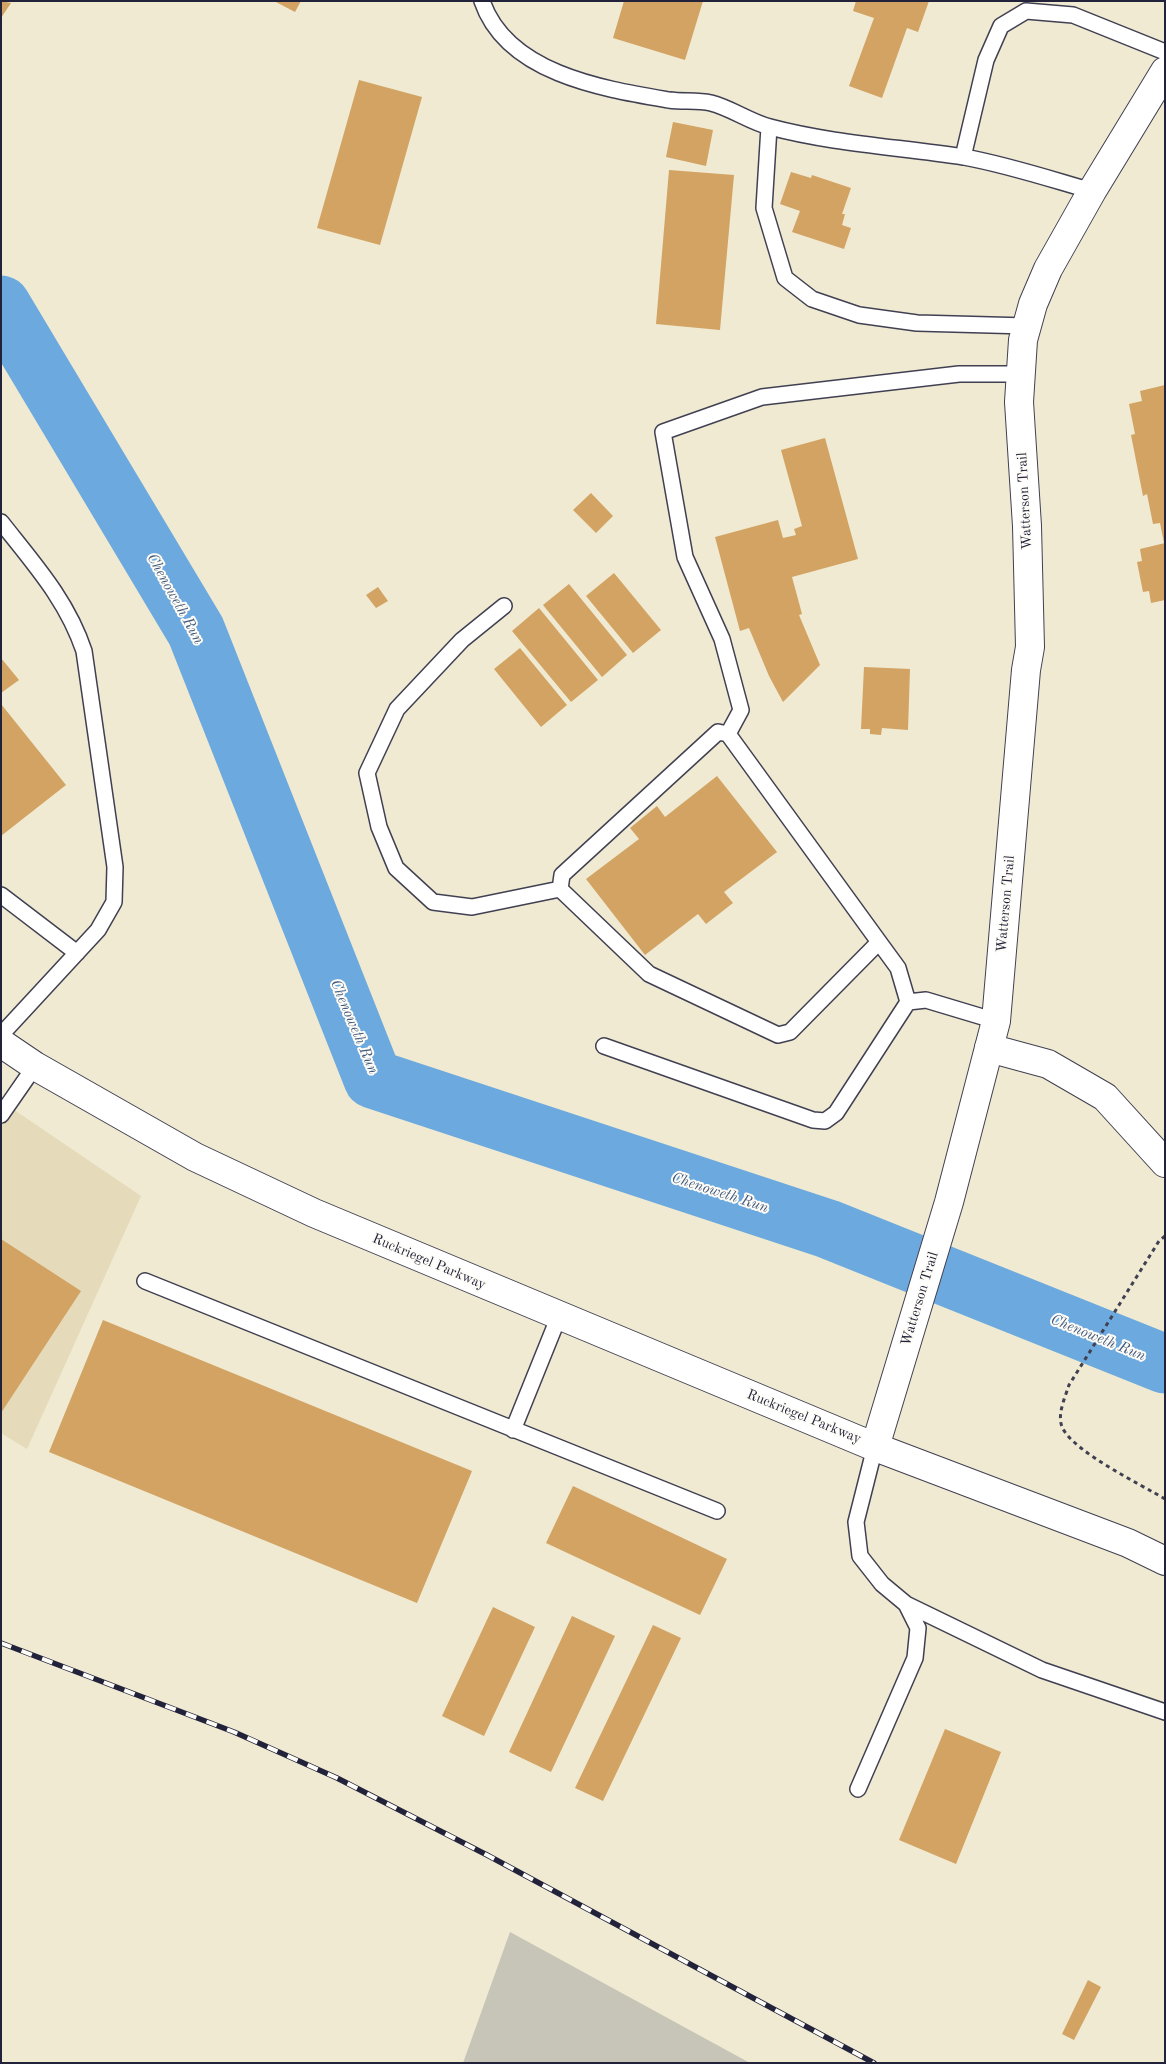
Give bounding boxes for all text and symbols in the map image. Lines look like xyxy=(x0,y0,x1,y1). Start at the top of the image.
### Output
street label: Watterson Trail xyxy=(1014,452,1036,550)
water label: Chenoweth Run xyxy=(143,551,207,647)
street label: Watterson Trail xyxy=(993,855,1019,953)
water label: Chenoweth Run xyxy=(326,977,382,1077)
water label: Chenoweth Run xyxy=(669,1169,771,1217)
street label: Ruckriegel Parkway xyxy=(370,1230,488,1294)
street label: Watterson Trail xyxy=(898,1250,942,1348)
water label: Chenoweth Run xyxy=(1048,1311,1148,1365)
street label: Ruckriegel Parkway xyxy=(744,1386,864,1448)

